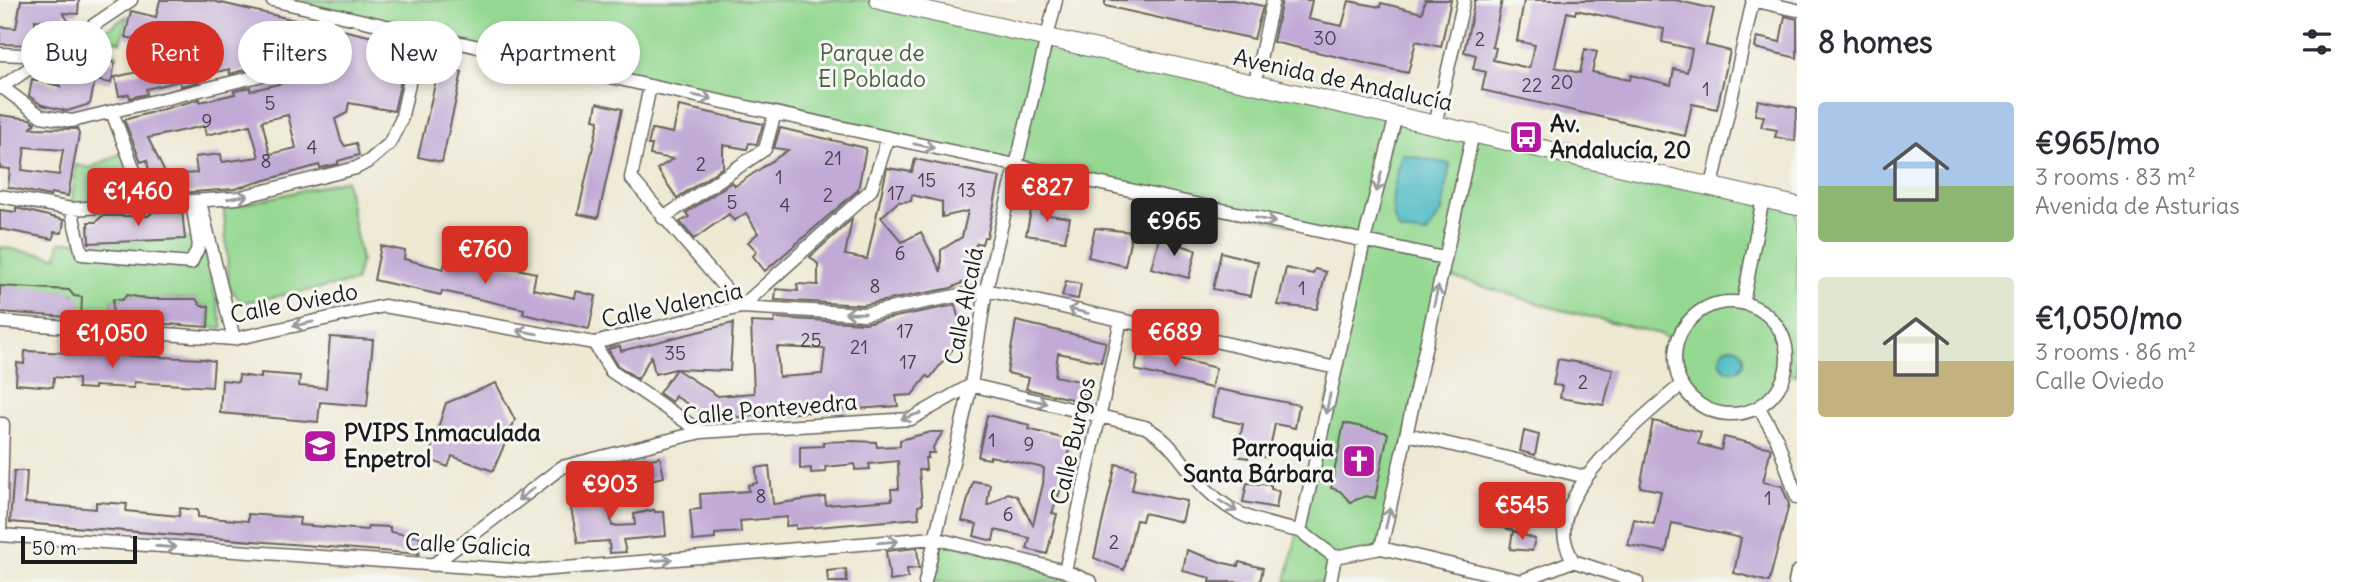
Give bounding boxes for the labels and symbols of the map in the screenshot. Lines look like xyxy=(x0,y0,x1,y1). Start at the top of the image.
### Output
house number: 30 xyxy=(1313,26,1337,50)
house number: 2 xyxy=(1475,27,1485,51)
park label: Parque de El Poblado xyxy=(818,38,926,93)
street label: Avenida de Andalucía xyxy=(1231,42,1455,117)
house number: 20 xyxy=(1551,70,1573,94)
house number: 22 xyxy=(1522,73,1542,97)
house number: 1 xyxy=(1702,77,1710,101)
house number: 5 xyxy=(265,91,275,115)
one-way arrow xyxy=(690,91,713,104)
house number: 9 xyxy=(202,109,212,133)
place label: Av. Andalucía, 20 xyxy=(1550,109,1691,164)
bus stop icon: Av. Andalucía, 20 xyxy=(1507,118,1545,156)
house number: 4 xyxy=(307,135,318,159)
one-way arrow xyxy=(912,139,935,153)
house number: 21 xyxy=(824,146,842,170)
house number: 8 xyxy=(261,149,271,173)
house number: 2 xyxy=(696,152,706,176)
pin: €827 xyxy=(1006,164,1088,224)
house number: 1 xyxy=(775,165,783,189)
pin: €1,460 xyxy=(81,168,195,228)
house number: 15 xyxy=(918,168,936,192)
one-way arrow xyxy=(1372,170,1385,193)
house number: 13 xyxy=(958,178,976,202)
house number: 17 xyxy=(888,181,904,205)
house number: 2 xyxy=(823,183,833,207)
one-way arrow xyxy=(226,190,249,203)
house number: 5 xyxy=(727,190,737,214)
house number: 4 xyxy=(780,193,791,217)
pin: €965 xyxy=(1133,198,1215,258)
one-way arrow xyxy=(1254,213,1277,227)
pin: €760 xyxy=(444,226,526,286)
house number: 6 xyxy=(895,241,905,265)
street label: Calle Alcalá xyxy=(938,245,989,367)
house number: 8 xyxy=(870,274,880,298)
street label: Calle Valencia xyxy=(599,275,745,334)
street label: Calle Oviedo xyxy=(228,276,360,329)
house number: 1 xyxy=(1298,276,1306,300)
one-way arrow xyxy=(1430,285,1444,308)
one-way arrow xyxy=(1067,303,1090,317)
one-way arrow xyxy=(844,306,867,320)
pin: €1,050 xyxy=(55,310,169,370)
pin: €689 xyxy=(1134,310,1216,369)
one-way arrow xyxy=(292,317,315,331)
house number: 17 xyxy=(897,319,913,343)
one-way arrow xyxy=(516,324,539,338)
house number: 25 xyxy=(800,328,822,352)
house number: 21 xyxy=(850,335,868,359)
house number: 35 xyxy=(664,341,686,365)
house number: 17 xyxy=(900,350,916,374)
house number: 2 xyxy=(1578,370,1588,394)
street label: Calle Burgos xyxy=(1044,374,1101,508)
street label: Calle Pontevedra xyxy=(682,386,858,431)
one-way arrow xyxy=(1321,392,1334,415)
one-way arrow xyxy=(1025,394,1048,408)
one-way arrow xyxy=(900,411,922,424)
place label: PVIPS Inmaculada Enpetrol xyxy=(344,418,541,473)
school or university icon: PVIPS Inmaculada Enpetrol xyxy=(301,427,339,465)
house number: 1 xyxy=(988,428,996,452)
house number: 9 xyxy=(1024,432,1034,456)
place label: Parroquia Santa Bárbara xyxy=(1183,433,1334,488)
church icon: Parroquia Santa Bárbara xyxy=(1340,442,1378,480)
pin: €903 xyxy=(569,462,651,521)
pin: €545 xyxy=(1481,482,1563,542)
house number: 8 xyxy=(756,484,766,508)
house number: 1 xyxy=(1764,486,1772,510)
one-way arrow xyxy=(518,487,536,502)
one-way arrow xyxy=(1218,499,1237,514)
house number: 6 xyxy=(1003,502,1013,526)
one-way arrow xyxy=(1382,507,1395,530)
street label: Calle Galicia xyxy=(404,527,532,562)
house number: 2 xyxy=(1109,530,1119,554)
scale bar xyxy=(21,533,136,565)
one-way arrow xyxy=(877,535,899,548)
one-way arrow xyxy=(154,541,177,554)
one-way arrow xyxy=(650,553,672,566)

